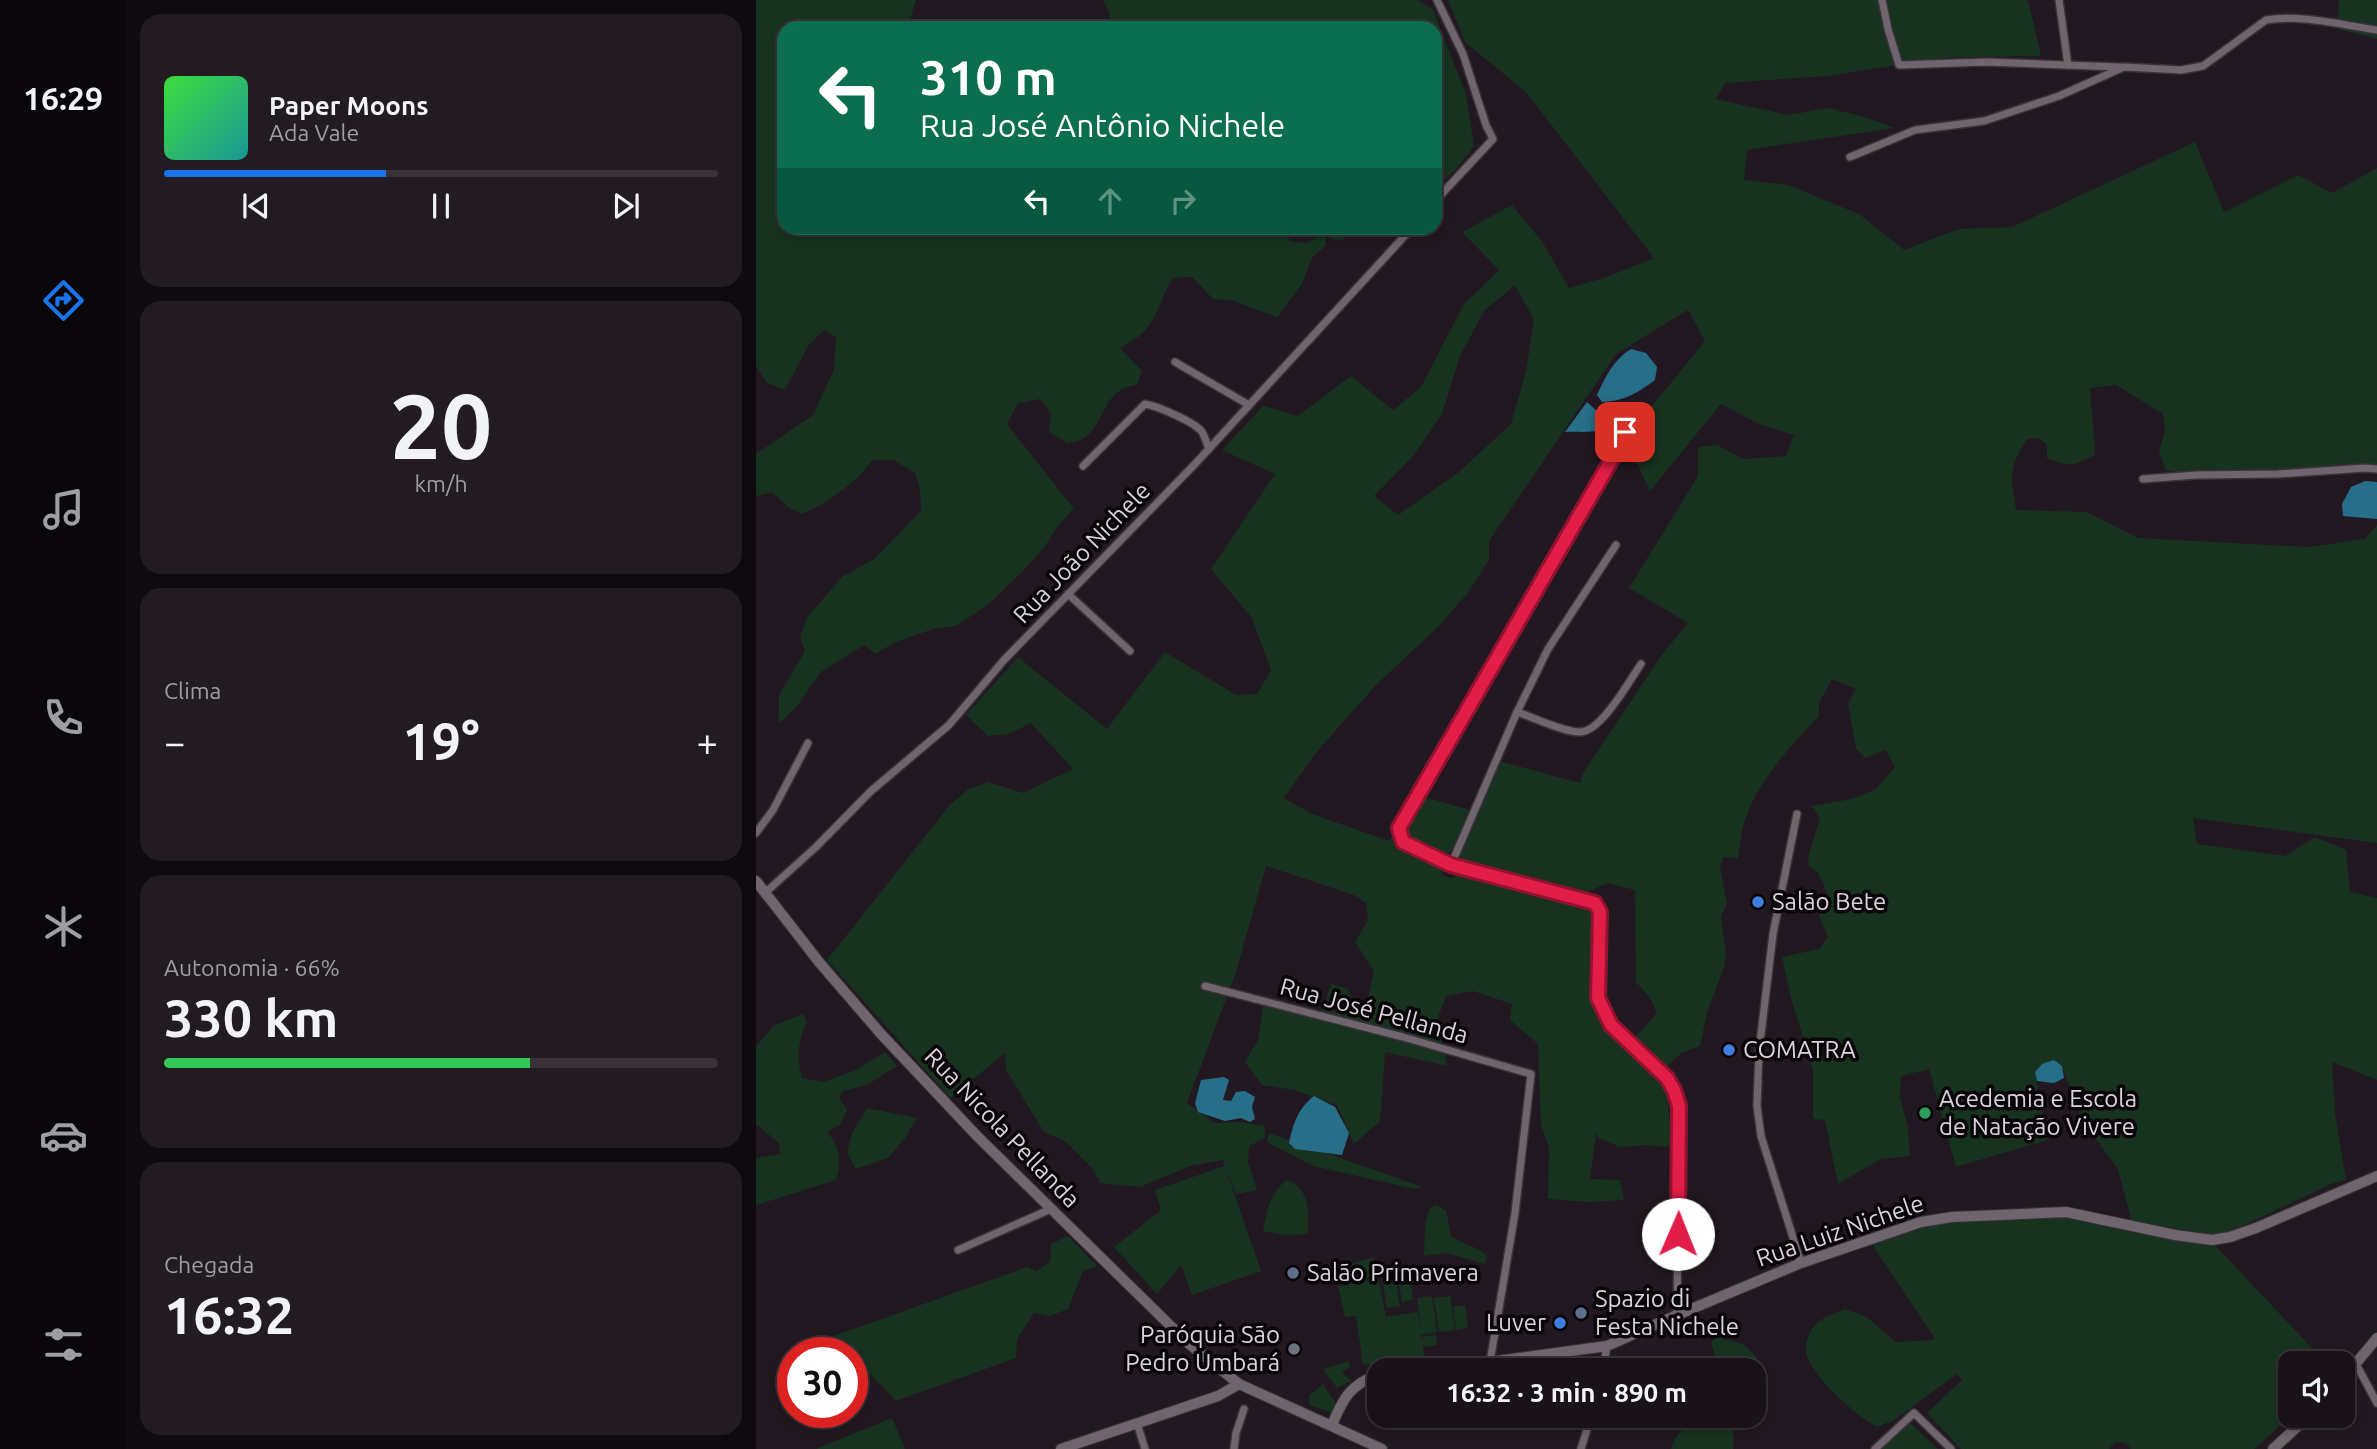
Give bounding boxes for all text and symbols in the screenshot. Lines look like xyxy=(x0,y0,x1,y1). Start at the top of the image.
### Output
icon: left xyxy=(805,49,896,140)
text: 310 m xyxy=(920,49,1057,104)
text: 16:29 xyxy=(23,80,103,116)
text: Paper Moons xyxy=(269,91,428,120)
text: Rua José Antônio Nichele xyxy=(920,107,1285,143)
text: Ada Vale xyxy=(269,120,359,145)
icon: left xyxy=(1018,182,1056,220)
icon: ahead xyxy=(1091,182,1129,220)
icon: right xyxy=(1164,182,1202,220)
icon: previous xyxy=(237,187,275,225)
icon: pause xyxy=(422,187,460,225)
icon: next xyxy=(607,187,645,225)
icon: directions xyxy=(39,276,88,325)
text: 20 xyxy=(390,374,492,476)
pin xyxy=(1595,402,1655,462)
icon: arrive xyxy=(1606,413,1644,451)
text: km/h xyxy=(414,471,468,496)
street label: Rua João Nichele xyxy=(1008,477,1156,629)
icon: music xyxy=(39,485,88,534)
text: Clima xyxy=(164,678,221,703)
icon: phone xyxy=(39,693,88,742)
text: 19° xyxy=(402,712,480,770)
text: − xyxy=(164,721,185,763)
text: + xyxy=(697,721,718,763)
place label: Salão Bete xyxy=(1772,888,1886,915)
marker: Salão Bete xyxy=(1750,894,1766,910)
icon: climate xyxy=(39,902,88,951)
text: Autonomia · 66% xyxy=(164,955,340,980)
street label: Rua José Pellanda xyxy=(1277,972,1471,1049)
text: 330 km xyxy=(164,989,338,1047)
place label: COMATRA xyxy=(1743,1036,1856,1063)
street label: Rua Nicola Pellanda xyxy=(919,1042,1085,1213)
marker: COMATRA xyxy=(1721,1042,1737,1058)
place label: Acedemia e Escola de Natação Vivere xyxy=(1939,1085,2137,1140)
marker: Acedemia e Escola de Natação Vivere xyxy=(1917,1105,1933,1121)
icon: car xyxy=(39,1111,88,1160)
street label: Rua Luiz Nichele xyxy=(1753,1189,1927,1272)
position arrow xyxy=(1641,1197,1715,1271)
text: Chegada xyxy=(164,1252,254,1277)
place label: Salão Primavera xyxy=(1307,1259,1479,1286)
marker: Salão Primavera xyxy=(1285,1265,1301,1281)
place label: Spazio di Festa Nichele xyxy=(1595,1285,1739,1340)
text: 16:32 xyxy=(164,1286,294,1344)
marker: Spazio di Festa Nichele xyxy=(1573,1305,1589,1321)
place label: Luver xyxy=(1486,1309,1546,1336)
marker: Luver xyxy=(1552,1315,1568,1331)
icon: filters xyxy=(39,1320,88,1369)
place label: Paróquia São Pedro Umbará xyxy=(1125,1321,1280,1376)
speed limit sign: 30 xyxy=(777,1337,868,1428)
marker: Paróquia São Pedro Umbará xyxy=(1286,1341,1302,1357)
map controls xyxy=(2278,1351,2355,1428)
button: sound xyxy=(2278,1351,2355,1428)
text: 16:32 · 3 min · 890 m xyxy=(1446,1378,1687,1407)

